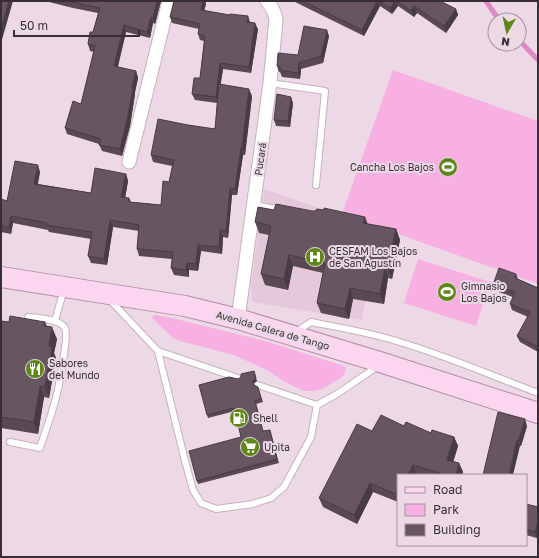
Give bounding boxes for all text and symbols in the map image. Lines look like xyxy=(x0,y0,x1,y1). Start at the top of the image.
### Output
scale bar xyxy=(14,12,139,38)
north arrow xyxy=(487,12,527,52)
text: 50 m xyxy=(20,18,48,33)
text: N xyxy=(500,35,511,49)
street label: Pucará xyxy=(252,142,268,176)
sports icon: Cancha Los Bajos xyxy=(437,156,459,178)
place label: Cancha Los Bajos xyxy=(350,161,434,173)
place label: CESFAM Los Bajos de San Agustín xyxy=(329,245,417,269)
hospital icon: CESFAM Los Bajos de San Agustín xyxy=(304,246,326,268)
place label: Gimnasio Los Bajos xyxy=(461,280,507,304)
sports icon: Gimnasio Los Bajos xyxy=(436,281,458,303)
street label: Avenida Calera de Tango xyxy=(215,308,331,352)
place label: Sabores del Mundo xyxy=(49,357,100,381)
restaurant icon: Sabores del Mundo xyxy=(24,358,46,380)
fuel station icon: Shell xyxy=(228,407,250,429)
place label: Shell xyxy=(253,412,278,424)
supermarket icon: Upita xyxy=(239,436,261,458)
place label: Upita xyxy=(264,441,290,453)
legend xyxy=(397,474,527,546)
text: Road xyxy=(433,482,462,497)
text: Park xyxy=(433,502,459,517)
text: Building xyxy=(433,522,481,537)

